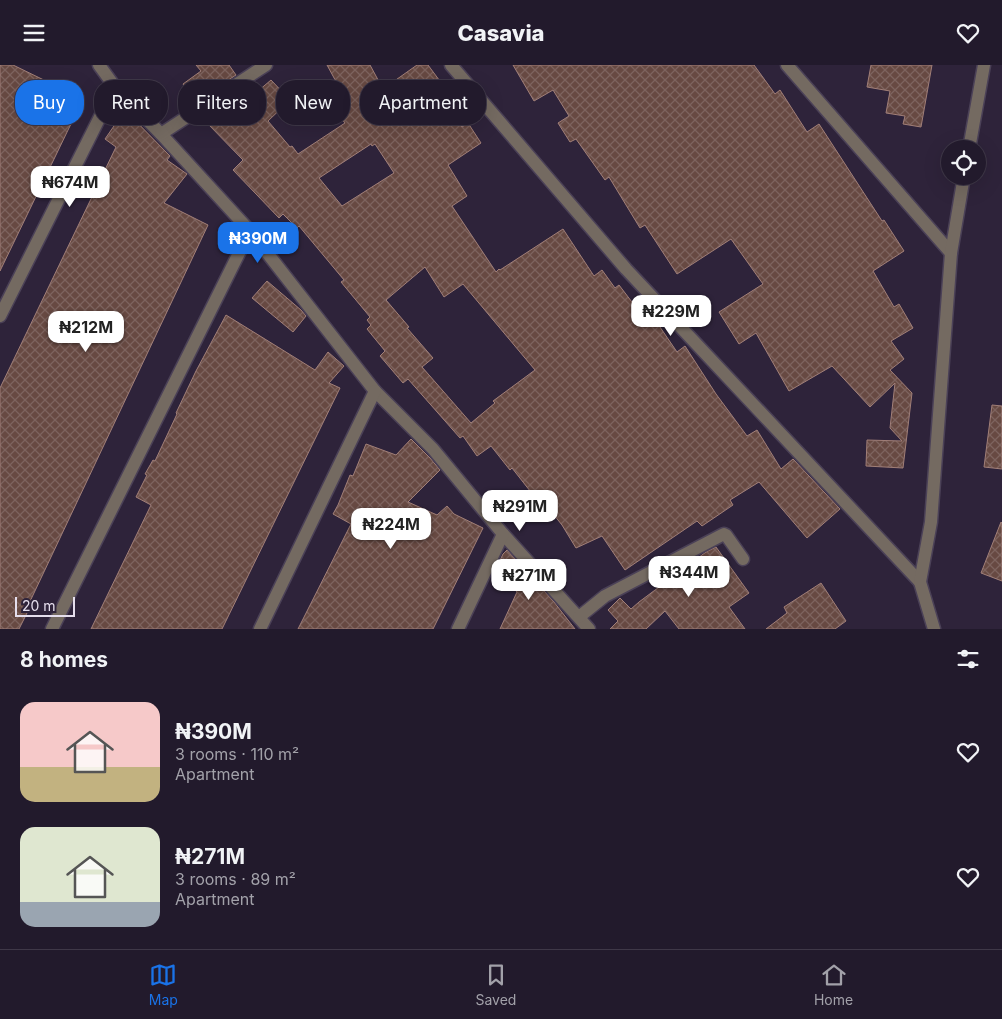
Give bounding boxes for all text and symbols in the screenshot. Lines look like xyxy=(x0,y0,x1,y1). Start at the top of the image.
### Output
icon: menu xyxy=(20,19,48,47)
icon: heart xyxy=(954,19,982,47)
text: Casavia xyxy=(457,20,545,46)
chip: Buy xyxy=(15,80,84,125)
chip: Rent xyxy=(94,80,168,125)
chip: Filters xyxy=(178,80,266,125)
chip: New xyxy=(276,80,350,125)
chip: Apartment xyxy=(360,80,486,125)
map controls xyxy=(941,140,986,185)
button: locate xyxy=(941,140,986,185)
pin: ₦674M xyxy=(35,165,105,208)
text: ₦674M xyxy=(42,172,98,192)
pin: ₦390M xyxy=(223,221,293,264)
text: ₦390M xyxy=(229,228,287,248)
pin: ₦229M xyxy=(636,295,706,337)
text: ₦229M xyxy=(642,301,700,321)
pin: ₦212M xyxy=(51,311,121,353)
text: ₦212M xyxy=(59,317,113,337)
pin: ₦291M xyxy=(485,489,555,532)
text: ₦291M xyxy=(493,496,547,516)
pin: ₦224M xyxy=(356,507,426,550)
text: ₦224M xyxy=(362,514,420,534)
pin: ₦344M xyxy=(654,555,724,598)
pin: ₦271M xyxy=(494,559,564,601)
text: ₦344M xyxy=(660,562,719,582)
text: ₦271M xyxy=(502,565,556,585)
scale bar xyxy=(15,594,75,617)
text: 20 m xyxy=(22,597,56,614)
icon: filters xyxy=(954,645,982,673)
text: 8 homes xyxy=(20,647,108,672)
text: ₦390M xyxy=(175,719,252,744)
icon: home xyxy=(60,722,120,782)
icon: heart xyxy=(954,738,982,766)
text: 3 rooms · 110 m² xyxy=(175,744,299,764)
text: Apartment xyxy=(175,764,255,784)
text: ₦271M xyxy=(175,844,245,869)
icon: home xyxy=(60,847,120,907)
icon: heart xyxy=(954,863,982,891)
text: 3 rooms · 89 m² xyxy=(175,869,296,889)
text: Apartment xyxy=(175,889,255,909)
tab: Map xyxy=(149,961,178,1008)
tab: Saved xyxy=(475,961,516,1008)
tab: Home xyxy=(814,961,853,1008)

